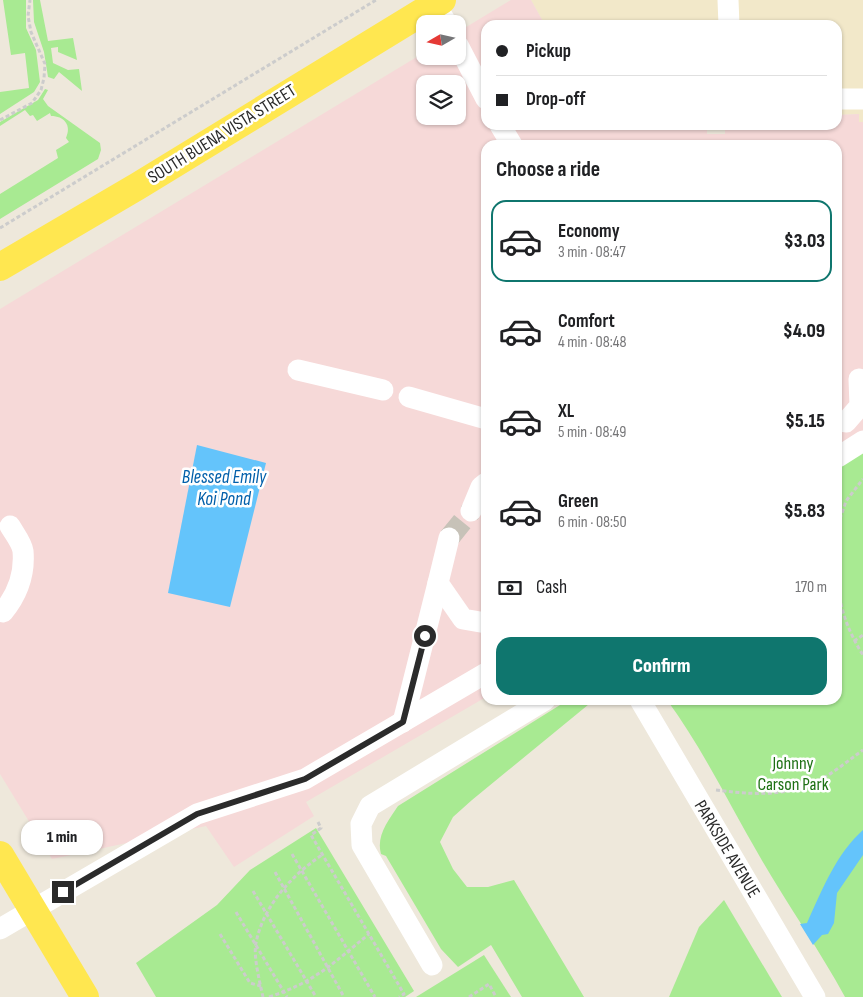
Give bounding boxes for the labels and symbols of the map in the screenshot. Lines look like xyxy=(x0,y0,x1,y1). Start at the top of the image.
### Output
north arrow xyxy=(416,15,466,65)
street label: SOUTH BUENA VISTA STREET xyxy=(144,80,300,188)
water label: Blessed Emily Koi Pond xyxy=(182,466,267,511)
route start xyxy=(414,625,436,647)
park label: Johnny Carson Park xyxy=(757,753,829,795)
street label: PARKSIDE AVENUE xyxy=(690,796,764,902)
callout: 1 min xyxy=(22,820,104,854)
route end xyxy=(52,881,74,903)

